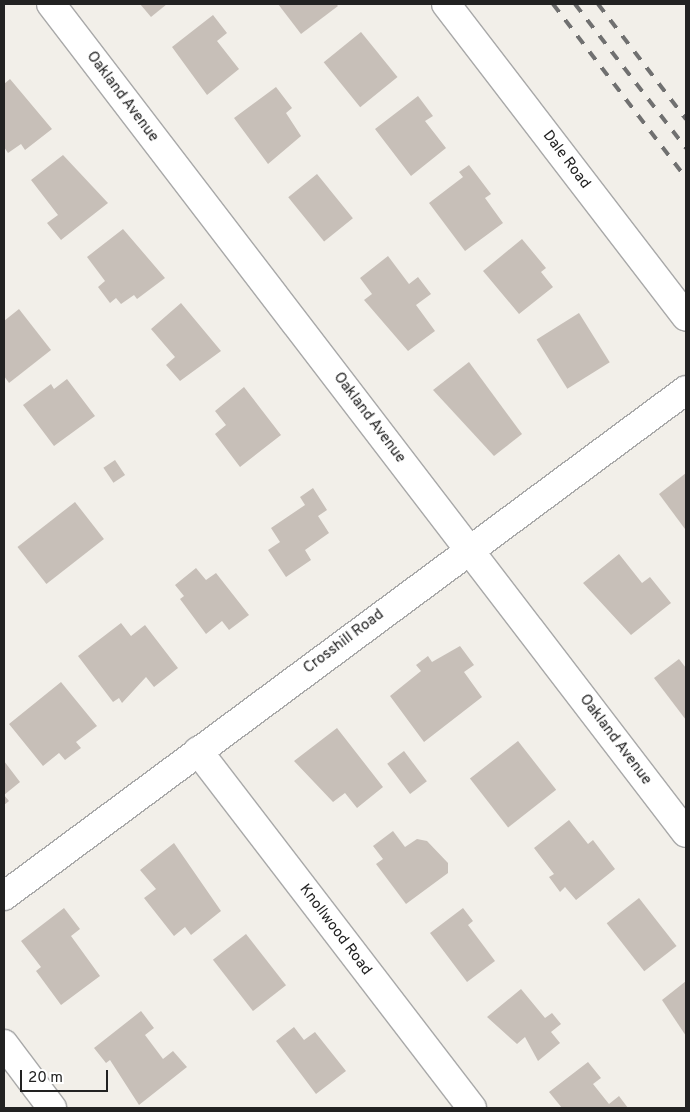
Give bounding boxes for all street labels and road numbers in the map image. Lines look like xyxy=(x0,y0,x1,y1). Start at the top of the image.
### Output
street label: Oakland Avenue xyxy=(82,48,162,146)
street label: Dale Road xyxy=(538,127,594,193)
street label: Oakland Avenue xyxy=(329,369,409,467)
street label: Crosshill Road xyxy=(300,606,388,678)
street label: Oakland Avenue xyxy=(575,691,655,789)
street label: Knollwood Road xyxy=(295,881,375,979)

